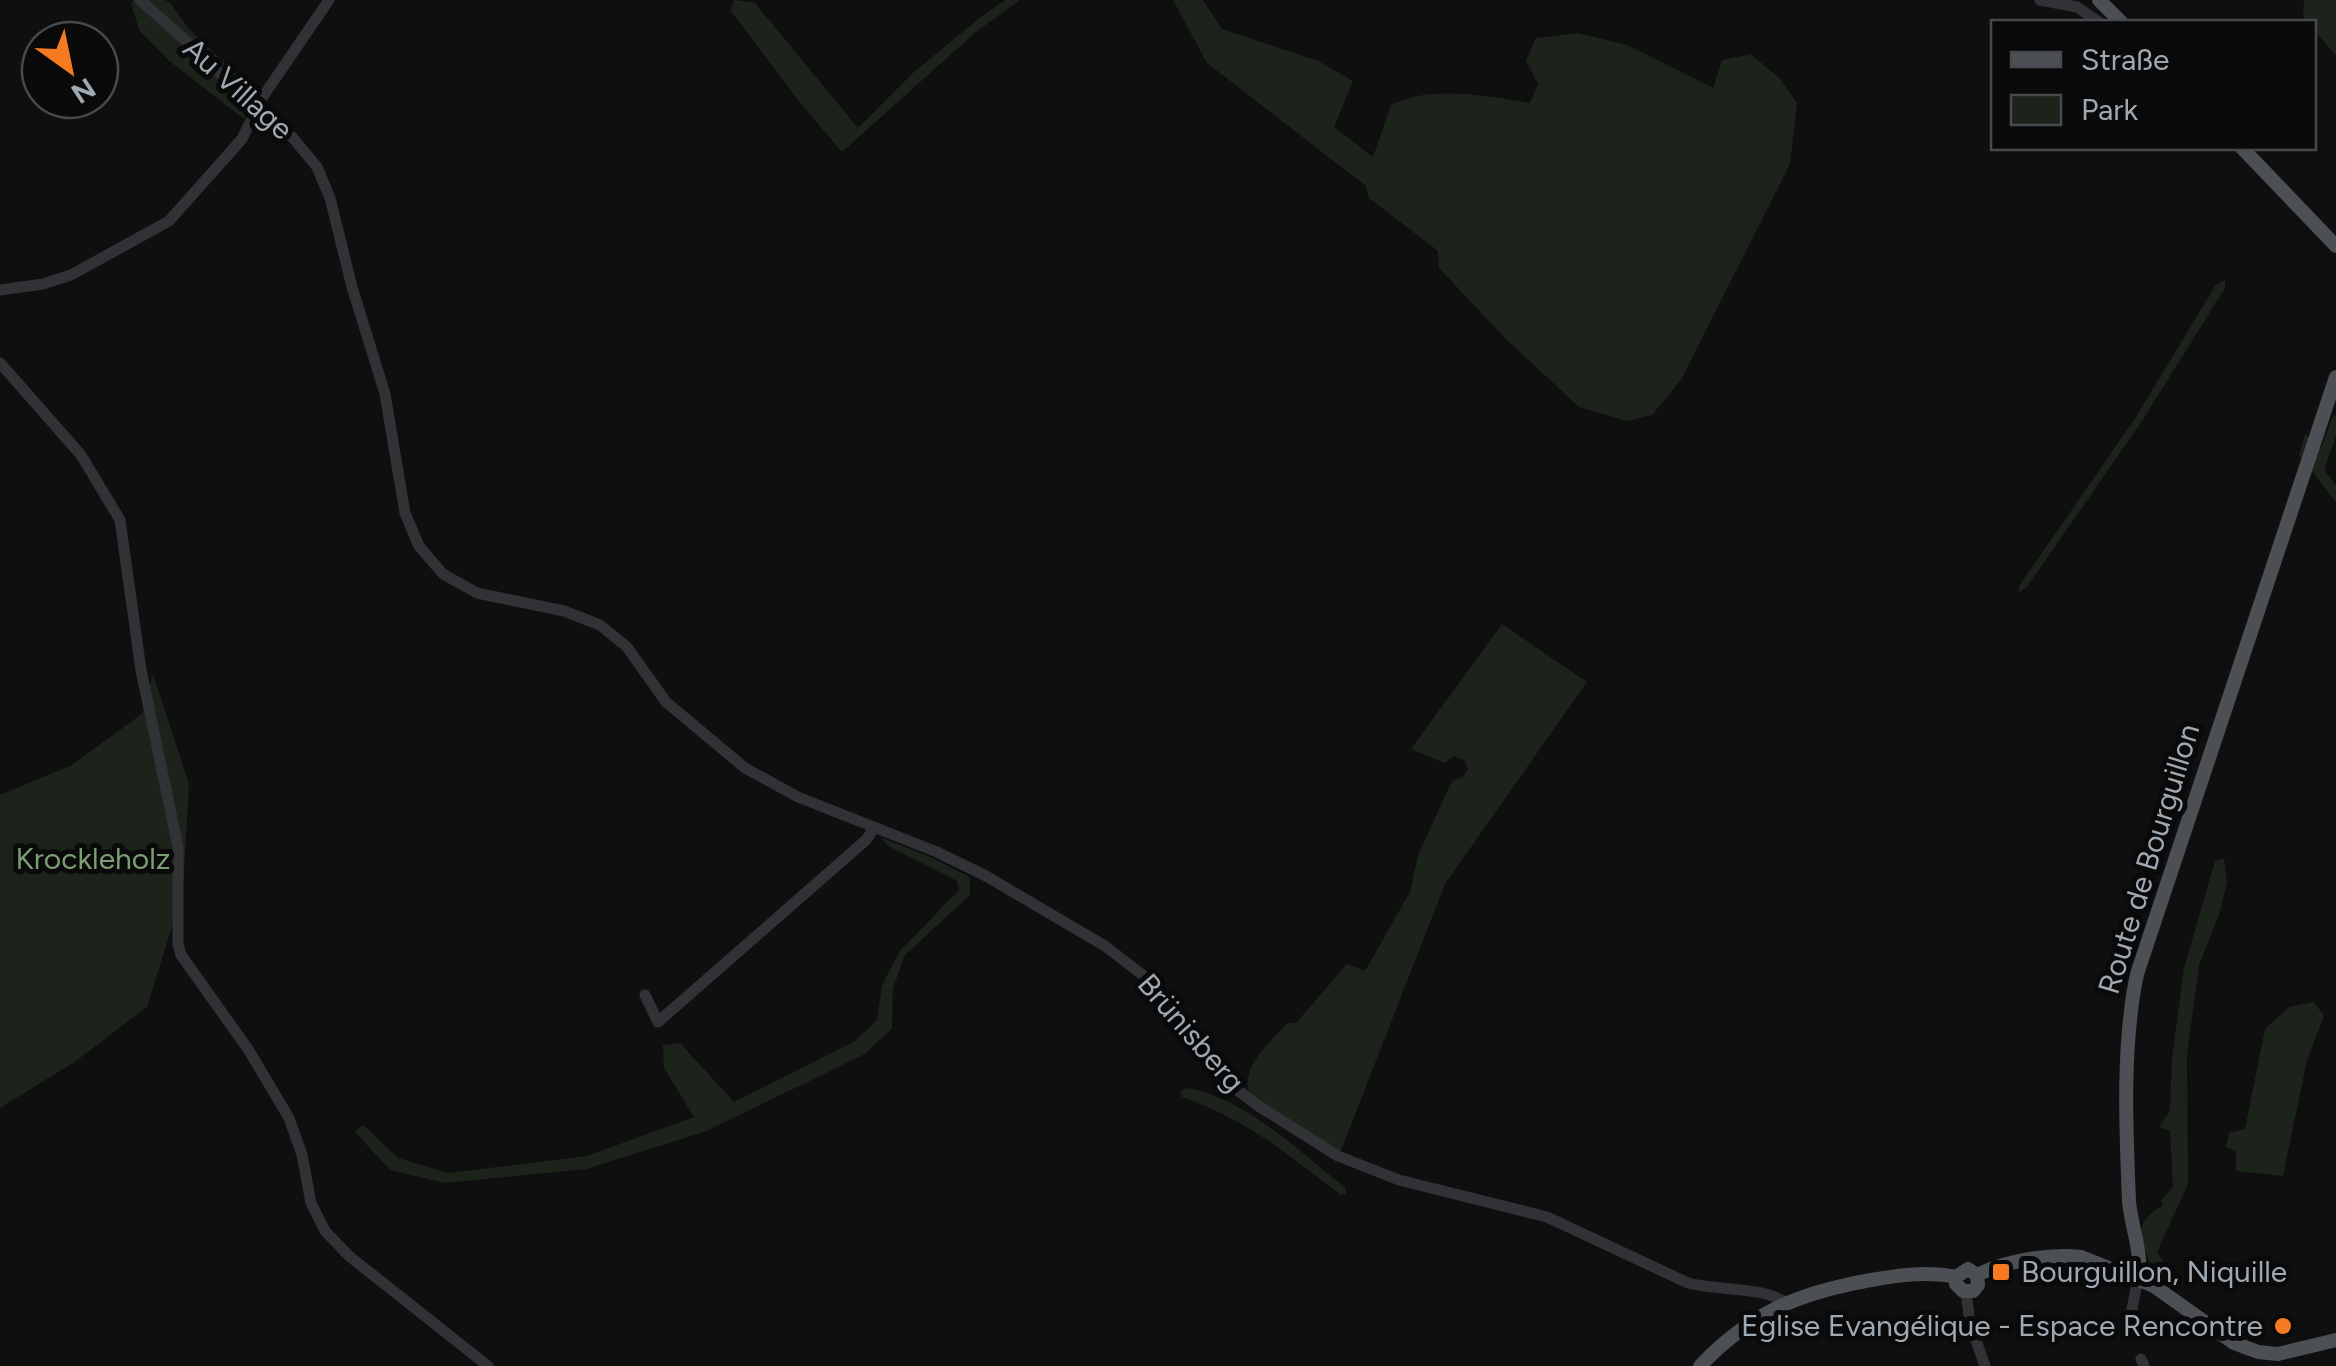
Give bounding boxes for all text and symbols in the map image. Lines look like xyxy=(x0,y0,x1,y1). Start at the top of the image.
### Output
north arrow xyxy=(20,20,120,120)
legend xyxy=(1991,20,2316,150)
street label: Au Village xyxy=(176,30,301,147)
text: Straße xyxy=(2081,41,2170,78)
text: N xyxy=(65,71,102,111)
text: Park xyxy=(2081,91,2139,128)
street label: Route de Bourguillon xyxy=(2090,719,2207,998)
park label: Krockleholz xyxy=(15,840,171,877)
street label: Brünisberg xyxy=(1130,966,1253,1099)
place label: Bourguillon, Niquille xyxy=(2021,1253,2287,1290)
marker: Bourguillon, Niquille xyxy=(1990,1261,2012,1283)
place label: Eglise Evangélique - Espace Rencontre xyxy=(1741,1307,2263,1344)
marker: Eglise Evangélique - Espace Rencontre xyxy=(2272,1315,2294,1337)

